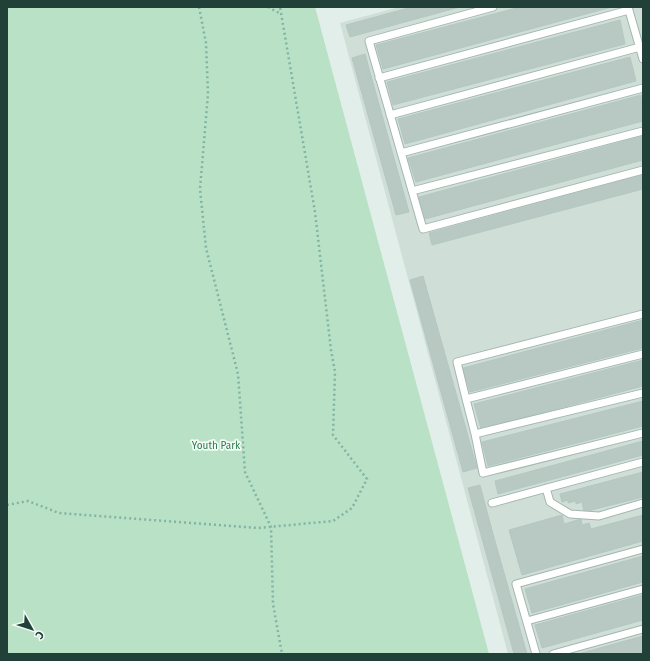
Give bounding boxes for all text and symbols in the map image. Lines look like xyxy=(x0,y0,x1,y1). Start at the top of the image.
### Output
park label: Youth Park xyxy=(192,440,241,452)
north arrow xyxy=(12,609,52,649)
text: С xyxy=(32,628,46,642)

